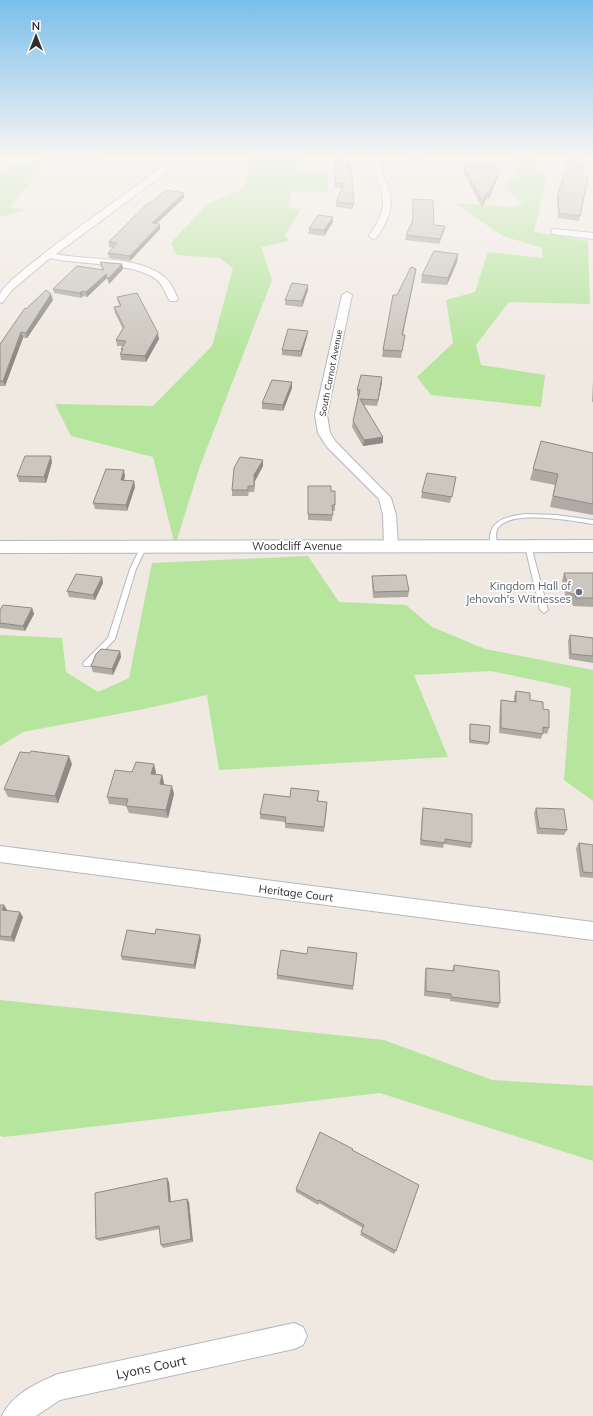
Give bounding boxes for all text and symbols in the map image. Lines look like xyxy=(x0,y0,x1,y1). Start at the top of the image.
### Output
north arrow xyxy=(16,16,56,56)
text: N xyxy=(32,19,40,33)
street label: South Carnot Avenue xyxy=(317,328,344,417)
street label: Woodcliff Avenue xyxy=(252,539,342,553)
place label: Kingdom Hall of Jehovah's Witnesses xyxy=(466,579,571,606)
marker: Kingdom Hall of Jehovah's Witnesses xyxy=(574,587,584,597)
street label: Heritage Court xyxy=(258,881,334,905)
street label: Lyons Court xyxy=(115,1352,188,1382)

